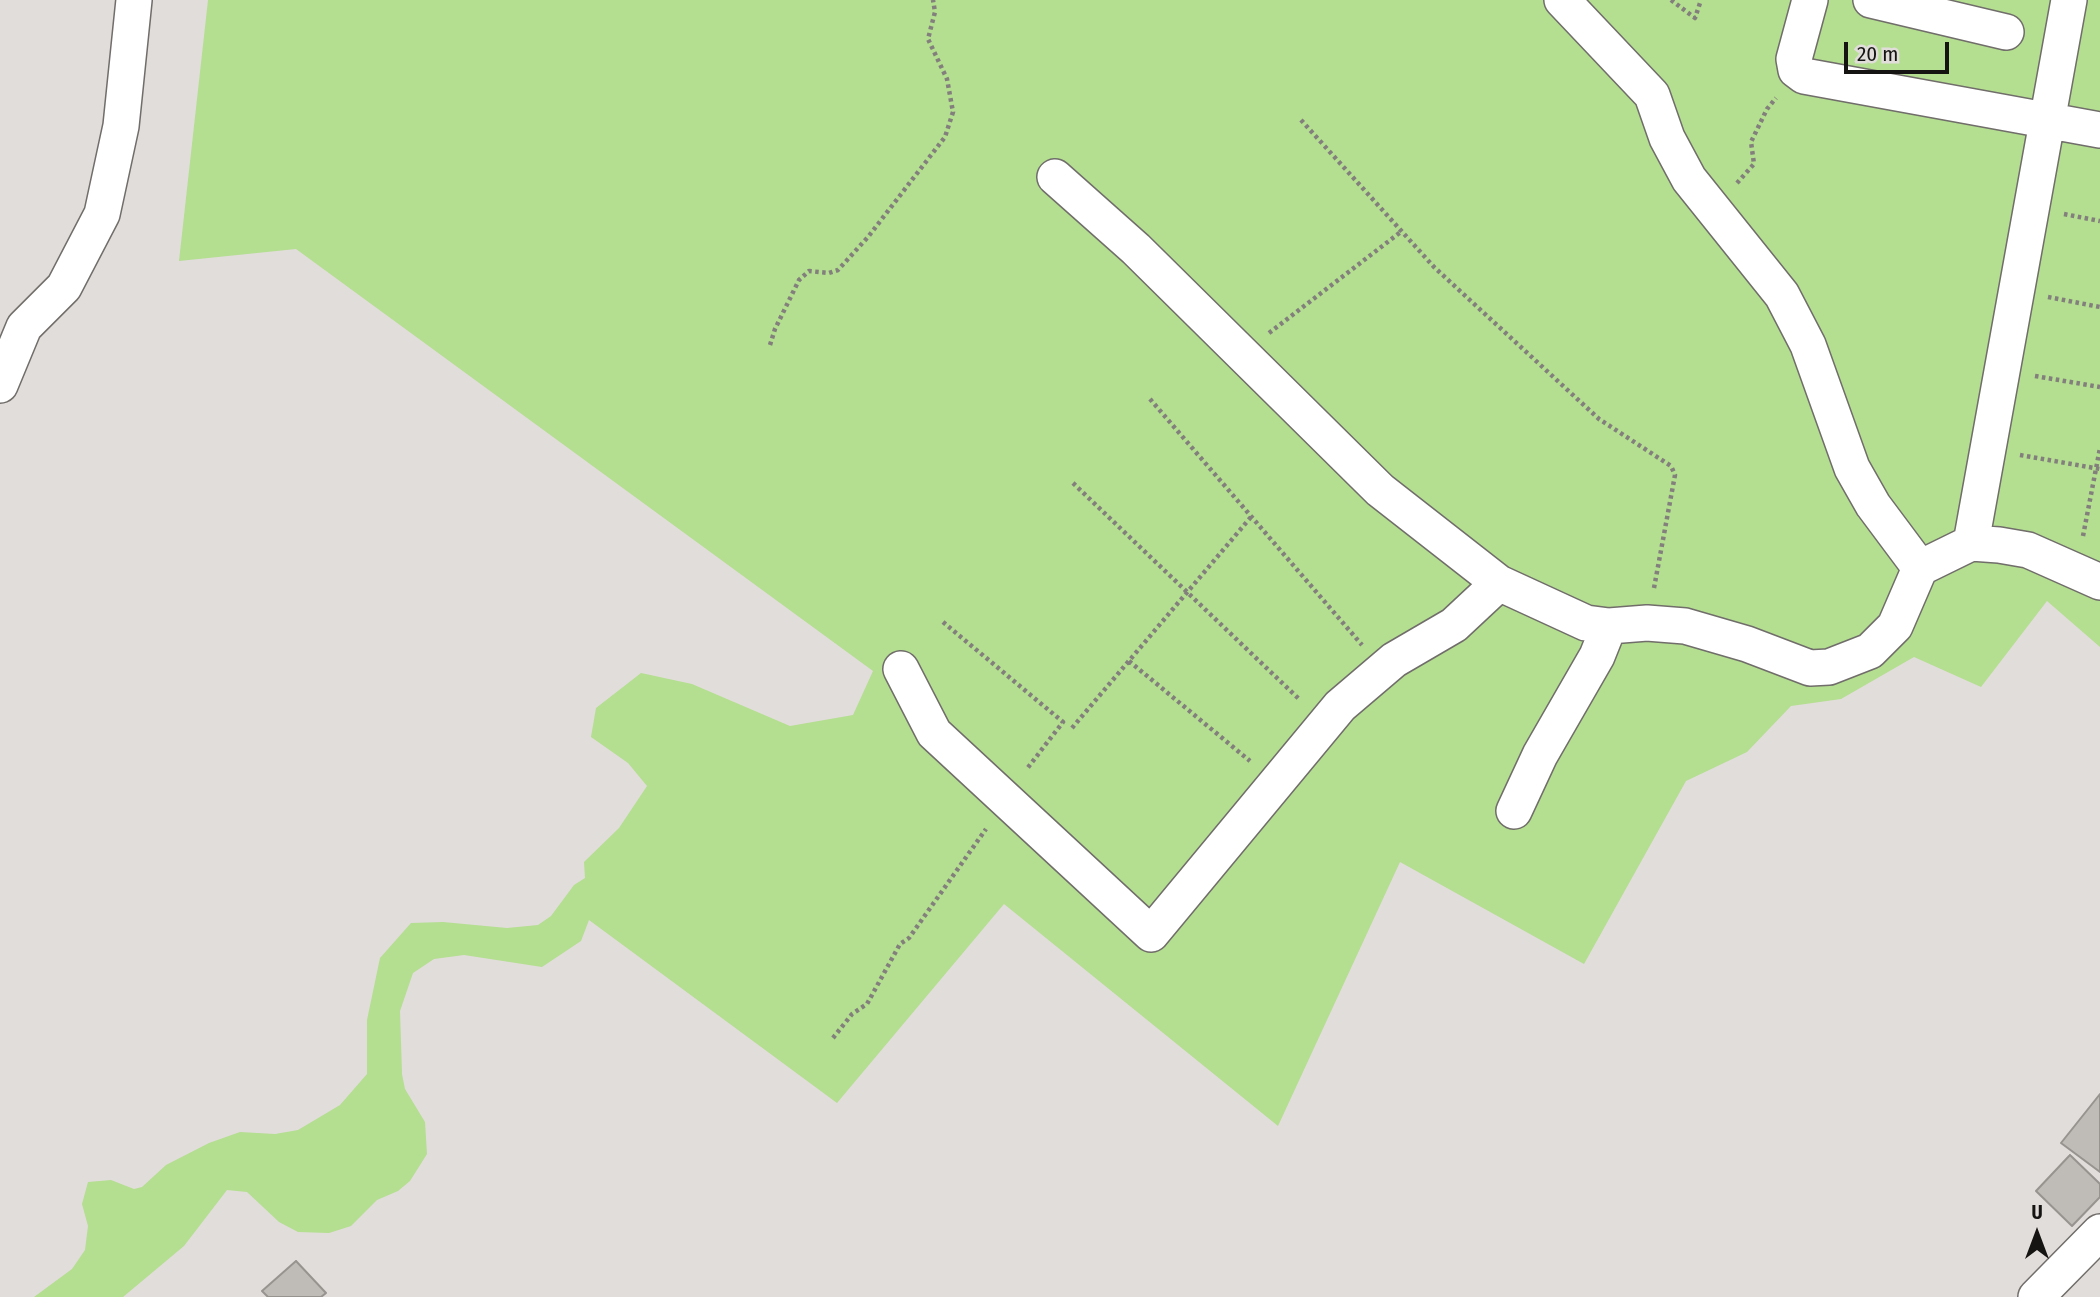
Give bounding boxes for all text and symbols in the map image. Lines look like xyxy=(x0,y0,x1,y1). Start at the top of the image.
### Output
scale bar xyxy=(1848,28,1953,72)
text: 20 m xyxy=(1857,41,1898,67)
north arrow xyxy=(2002,1199,2072,1269)
text: U xyxy=(2031,1201,2043,1224)

